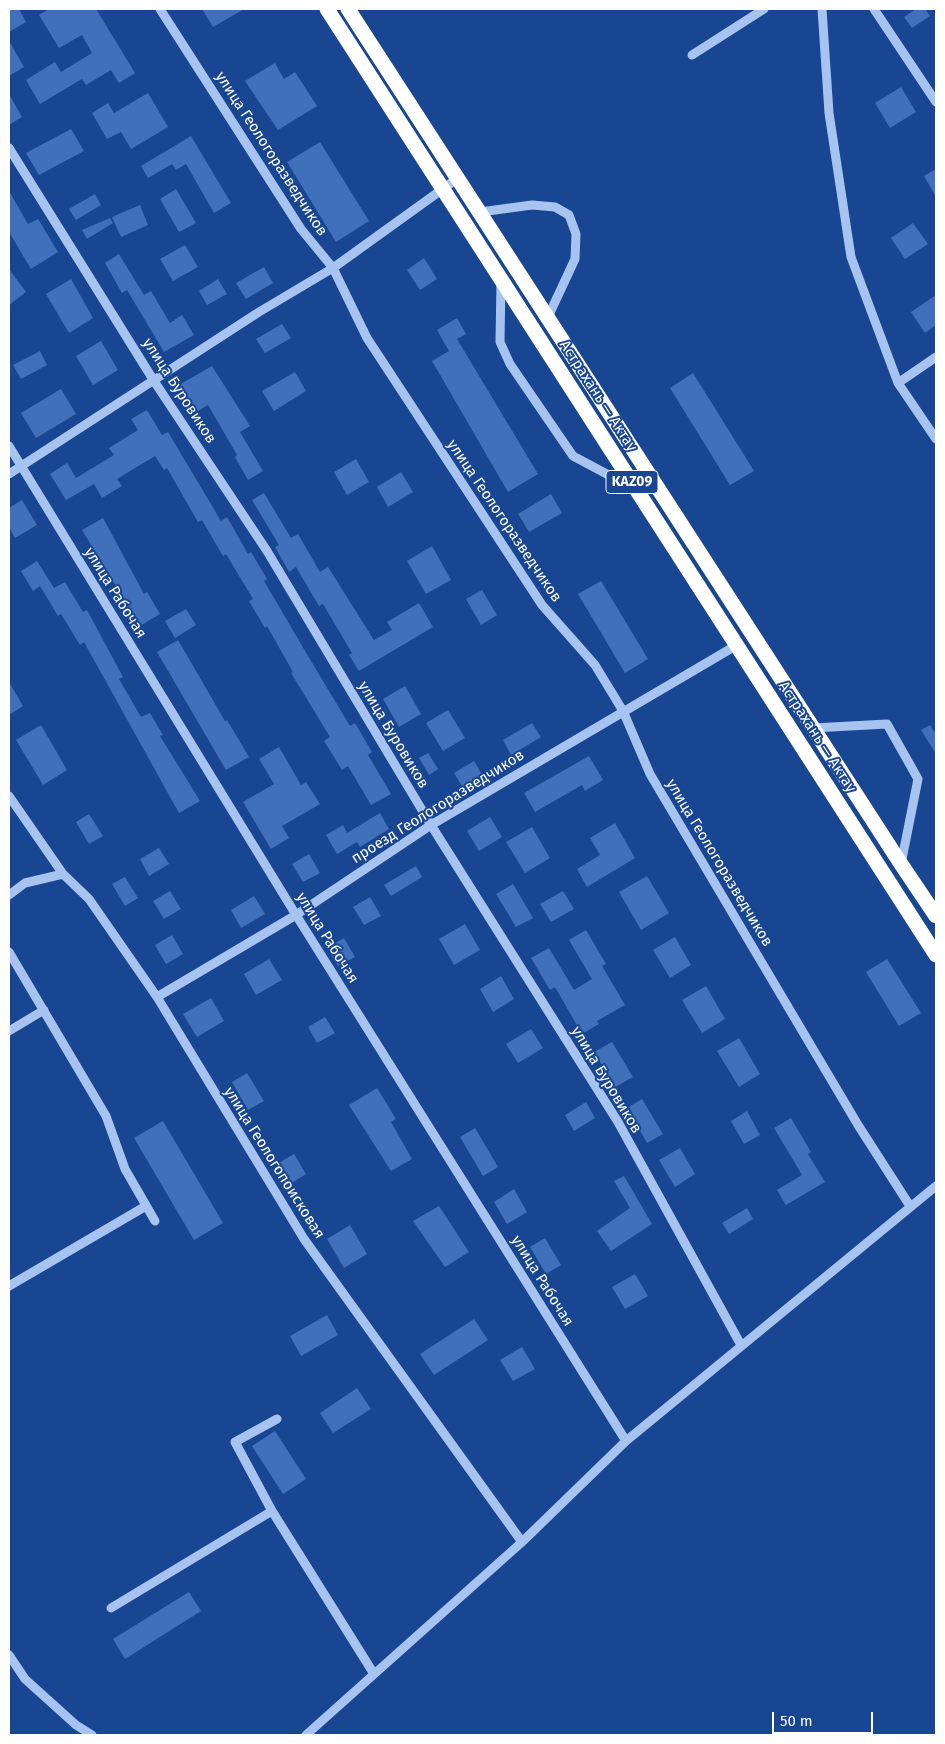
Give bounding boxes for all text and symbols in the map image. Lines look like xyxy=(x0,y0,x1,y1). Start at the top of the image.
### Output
street label: улица Геологоразведчиков xyxy=(211,69,331,239)
street label: улица Буровиков xyxy=(138,335,220,447)
street label: Астрахань — Актау xyxy=(555,337,641,455)
street label: улица Геологоразведчиков xyxy=(443,436,565,606)
road number: KAZ09 xyxy=(606,471,658,494)
street label: улица Рабочая xyxy=(80,544,150,642)
street label: улица Буровиков xyxy=(354,678,432,792)
street label: Астрахань — Актау xyxy=(774,678,860,796)
street label: проезд Геологоразведчиков xyxy=(348,746,528,868)
street label: улица Геологоразведчиков xyxy=(662,776,776,950)
street label: улица Рабочая xyxy=(292,889,362,987)
street label: улица Буровиков xyxy=(567,1023,645,1137)
street label: улица Геологопоисковая xyxy=(220,1084,328,1242)
street label: улица Рабочая xyxy=(507,1232,577,1330)
scale bar xyxy=(775,1702,876,1734)
text: 50 m xyxy=(780,1712,813,1730)

